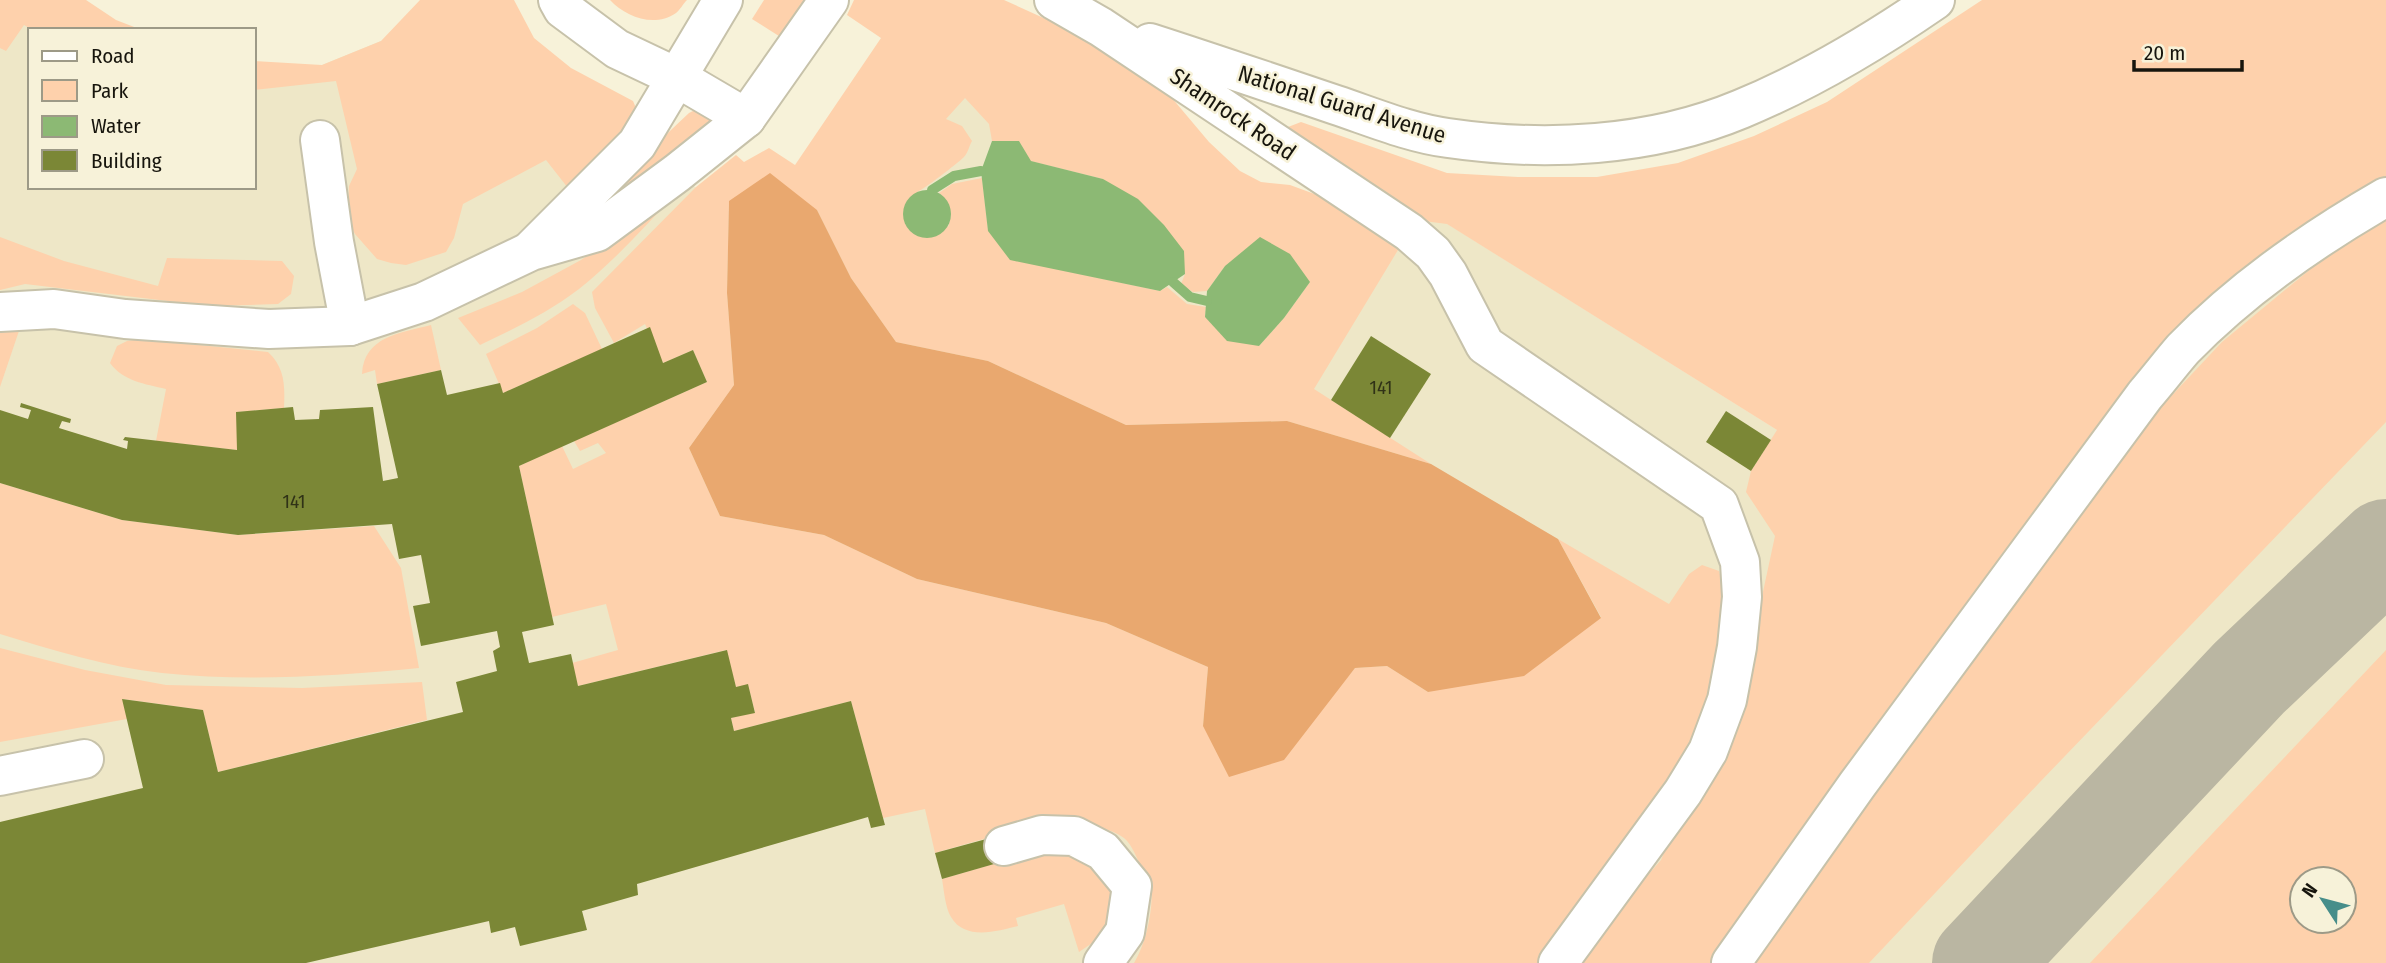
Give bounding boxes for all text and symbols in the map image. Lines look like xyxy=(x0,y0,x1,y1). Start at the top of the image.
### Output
legend xyxy=(28,28,256,189)
scale bar xyxy=(2134,28,2242,72)
text: 20 m xyxy=(2144,40,2185,66)
text: Road xyxy=(91,43,135,69)
street label: National Guard Avenue xyxy=(1235,59,1449,149)
street label: Shamrock Road xyxy=(1165,62,1301,166)
text: Park xyxy=(91,78,129,104)
text: Water xyxy=(91,113,141,139)
text: Building xyxy=(91,148,162,174)
house number: 141 xyxy=(1370,376,1393,399)
house number: 141 xyxy=(283,490,306,513)
north arrow xyxy=(2288,865,2358,935)
text: N xyxy=(2297,879,2322,902)

